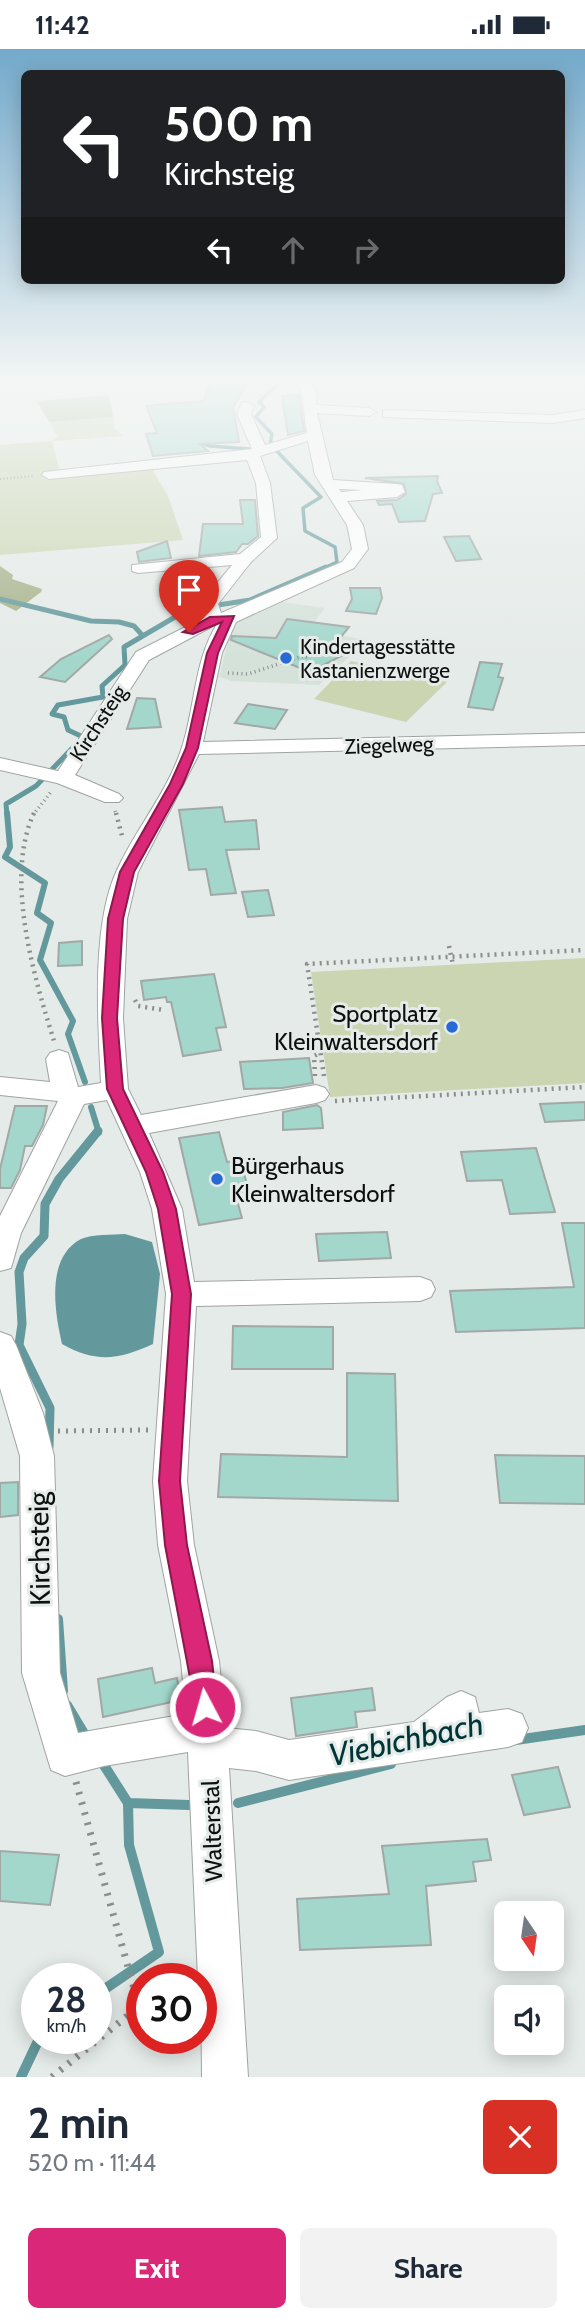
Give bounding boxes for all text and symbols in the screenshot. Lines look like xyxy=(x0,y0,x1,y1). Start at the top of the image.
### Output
text: 11:42 xyxy=(35,9,90,41)
text: 500 m xyxy=(164,94,313,153)
icon: left xyxy=(49,98,140,189)
text: Kirchsteig xyxy=(164,154,294,193)
icon: left xyxy=(201,231,239,269)
icon: ahead xyxy=(274,231,312,269)
icon: right xyxy=(347,231,385,269)
pin xyxy=(159,560,219,632)
icon: arrive xyxy=(170,571,208,609)
place label: Kindertagesstätte Kastanienzwerge xyxy=(300,634,455,683)
marker: Kindertagesstätte Kastanienzwerge xyxy=(278,650,294,666)
street label: Kirchsteig xyxy=(64,680,132,766)
street label: Ziegelweg xyxy=(344,731,434,759)
place label: Sportplatz Kleinwaltersdorf xyxy=(274,999,438,1056)
marker: Sportplatz Kleinwaltersdorf xyxy=(444,1019,460,1035)
place label: Bürgerhaus Kleinwaltersdorf xyxy=(231,1151,395,1208)
marker: Bürgerhaus Kleinwaltersdorf xyxy=(209,1171,225,1187)
street label: Kirchsteig xyxy=(21,1491,57,1606)
position arrow xyxy=(168,1670,242,1744)
water label: Viebichbach xyxy=(325,1704,487,1774)
street label: Walterstal xyxy=(196,1779,228,1882)
north arrow xyxy=(494,1901,564,1971)
map controls xyxy=(494,1901,564,2055)
speed limit sign: 30 xyxy=(126,1963,217,2054)
text: 28 xyxy=(47,1978,86,2021)
button: sound xyxy=(494,1985,564,2055)
text: km/h xyxy=(47,2015,86,2037)
text: 2 min xyxy=(28,2097,129,2149)
button: close xyxy=(483,2100,557,2174)
text: 520 m · 11:44 xyxy=(28,2149,156,2177)
button: Exit xyxy=(28,2228,286,2308)
button: Share xyxy=(300,2228,557,2308)

